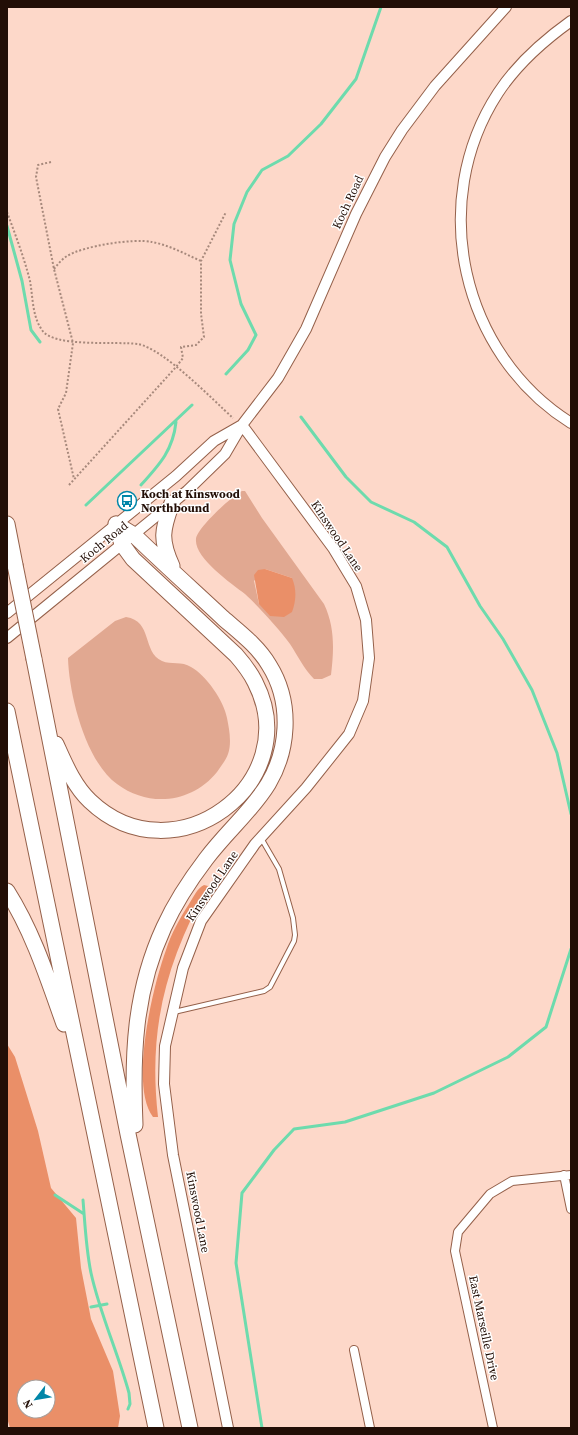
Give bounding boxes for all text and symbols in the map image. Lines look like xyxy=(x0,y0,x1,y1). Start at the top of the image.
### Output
street label: Koch Road xyxy=(329,172,367,231)
place label: Koch at Kinswood Northbound xyxy=(141,486,240,516)
bus stop icon: Koch at Kinswood Northbound xyxy=(116,490,138,512)
street label: Kinswood Lane xyxy=(307,497,367,575)
street label: Koch Road xyxy=(77,518,131,566)
street label: Kinswood Lane xyxy=(182,847,242,925)
street label: Kinswood Lane xyxy=(182,1170,214,1254)
street label: East Marseille Drive xyxy=(465,1274,503,1382)
north arrow xyxy=(16,1379,56,1419)
text: N xyxy=(19,1397,36,1411)

